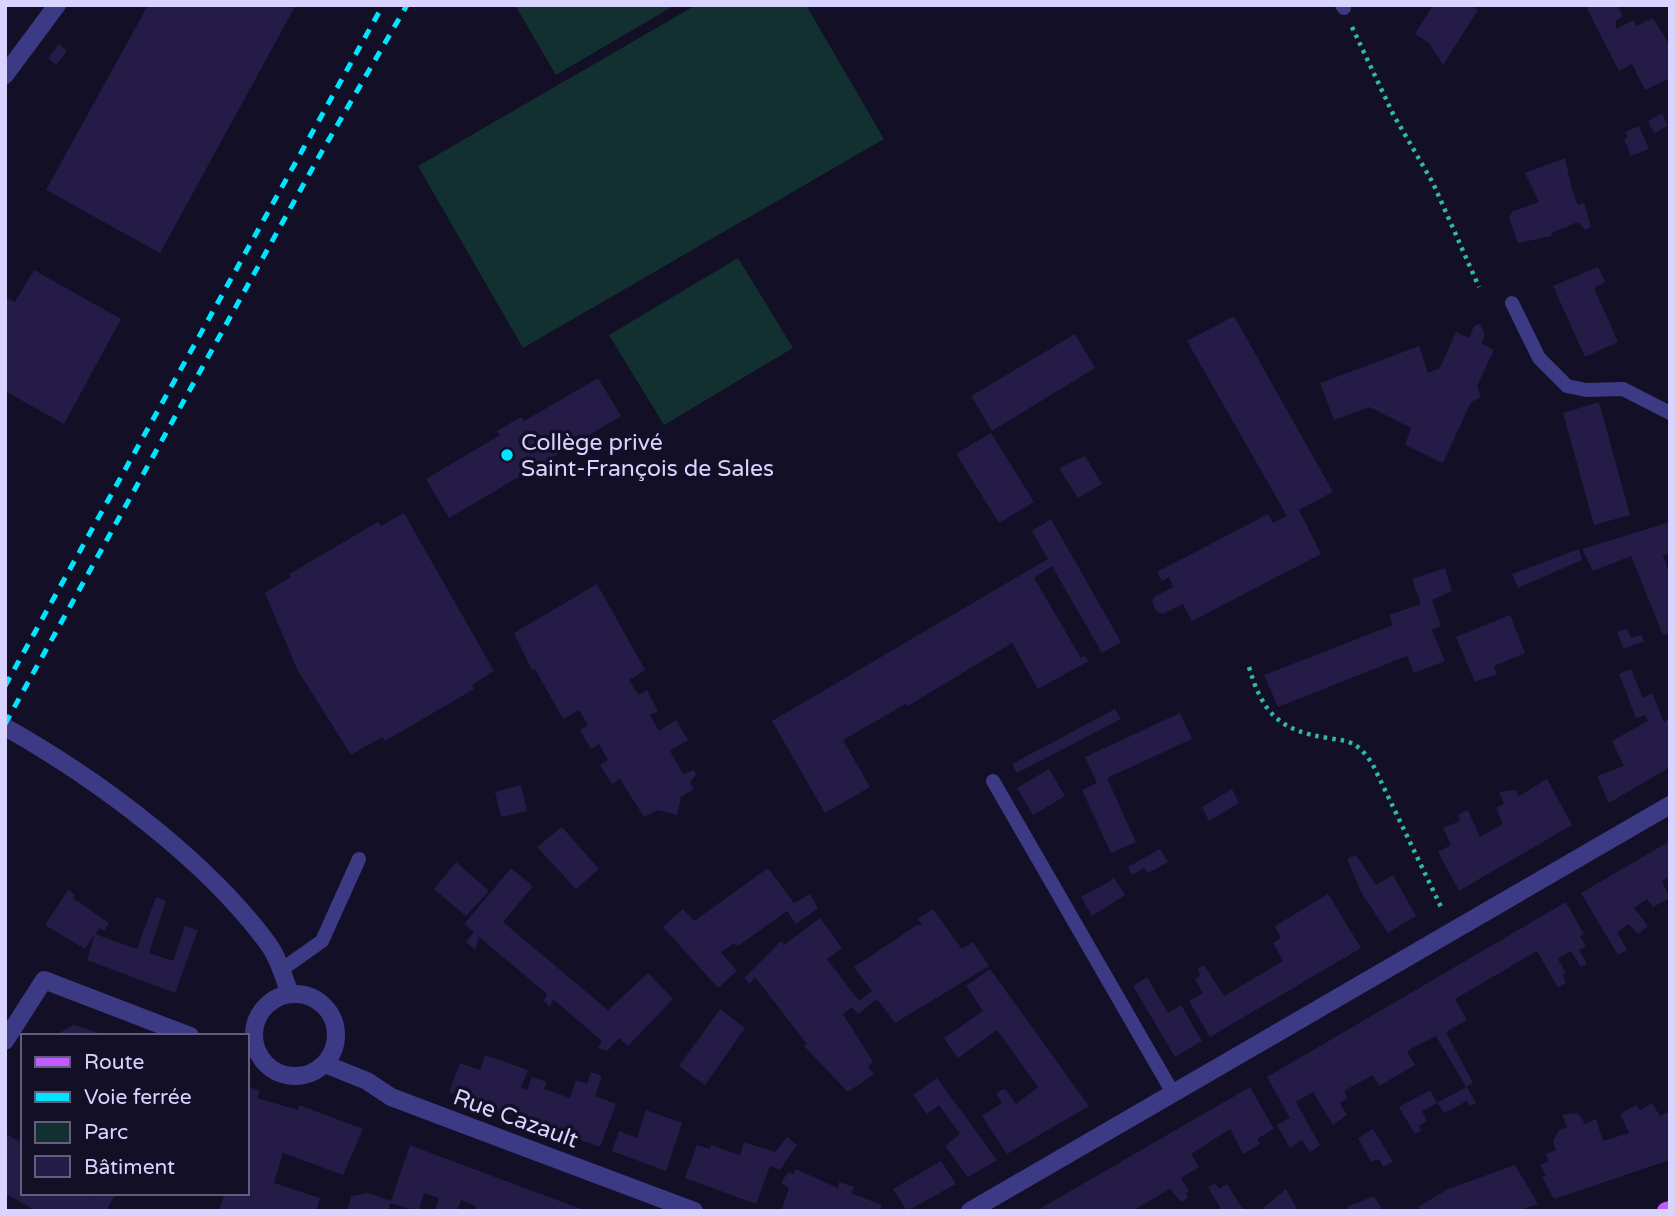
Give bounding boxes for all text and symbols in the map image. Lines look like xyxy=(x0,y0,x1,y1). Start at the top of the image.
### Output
place label: Collège privé Saint-François de Sales xyxy=(521,429,774,483)
marker: Collège privé Saint-François de Sales xyxy=(499,447,515,463)
legend xyxy=(21,1034,248,1195)
text: Route xyxy=(84,1050,144,1075)
street label: Rue Cazault xyxy=(449,1083,582,1155)
text: Voie ferrée xyxy=(84,1085,192,1110)
text: Parc xyxy=(84,1120,128,1145)
text: Bâtiment xyxy=(84,1155,175,1180)

